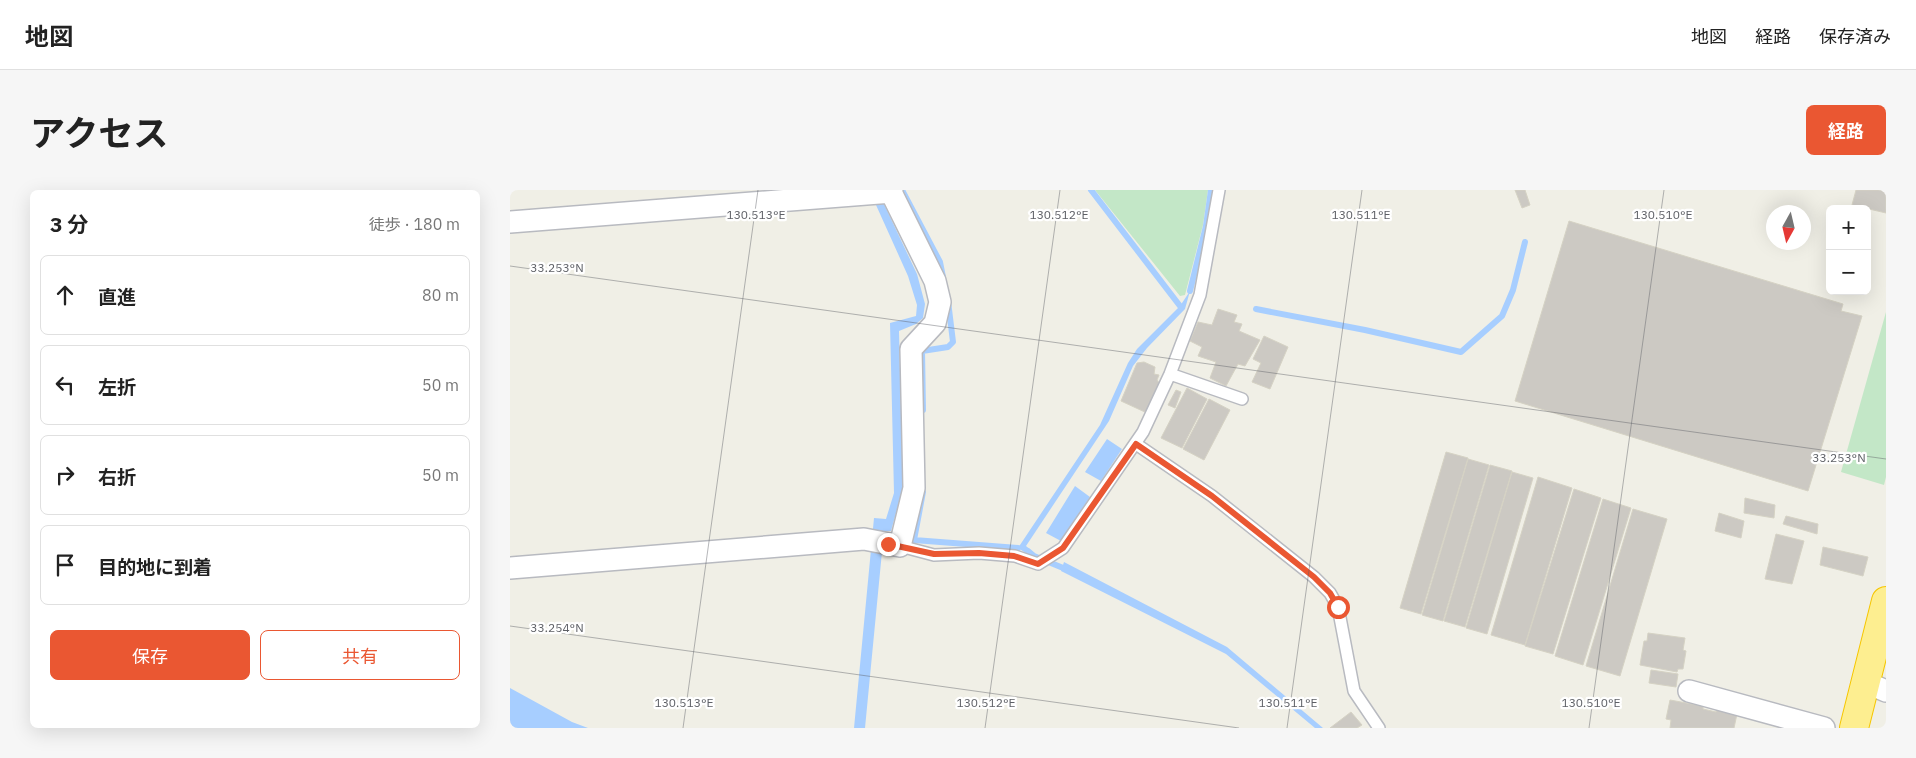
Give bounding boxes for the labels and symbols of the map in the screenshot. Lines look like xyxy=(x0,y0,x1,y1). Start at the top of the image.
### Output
north arrow xyxy=(1766,205,1811,250)
text: 130.513°E xyxy=(726,207,786,222)
text: 130.512°E xyxy=(1029,207,1089,222)
text: 130.511°E xyxy=(1331,207,1391,222)
text: 130.510°E xyxy=(1633,207,1693,222)
text: 33.253°N xyxy=(530,260,584,275)
text: 33.253°N xyxy=(1812,450,1866,465)
route end xyxy=(877,533,900,556)
route start xyxy=(1327,596,1350,619)
text: 33.254°N xyxy=(530,620,584,635)
text: 130.513°E xyxy=(654,695,714,710)
text: 130.512°E xyxy=(956,695,1016,710)
text: 130.511°E xyxy=(1258,695,1318,710)
text: 130.510°E xyxy=(1561,695,1621,710)

